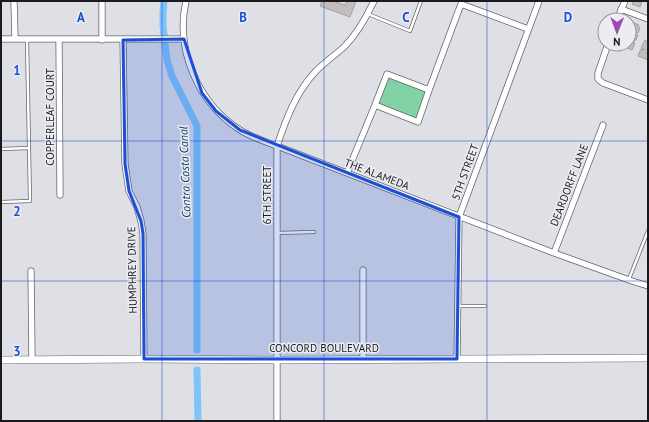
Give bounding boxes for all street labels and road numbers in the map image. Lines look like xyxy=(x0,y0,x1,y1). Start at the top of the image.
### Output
street label: COPPERLEAF COURT xyxy=(43,68,57,166)
street label: 5TH STREET xyxy=(448,142,482,202)
street label: DEARDORFF LANE xyxy=(547,142,591,228)
street label: THE ALAMEDA xyxy=(342,155,412,193)
street label: 6TH STREET xyxy=(260,166,274,224)
street label: HUMPHREY DRIVE xyxy=(124,226,140,314)
street label: CONCORD BOULEVARD xyxy=(269,341,379,355)

